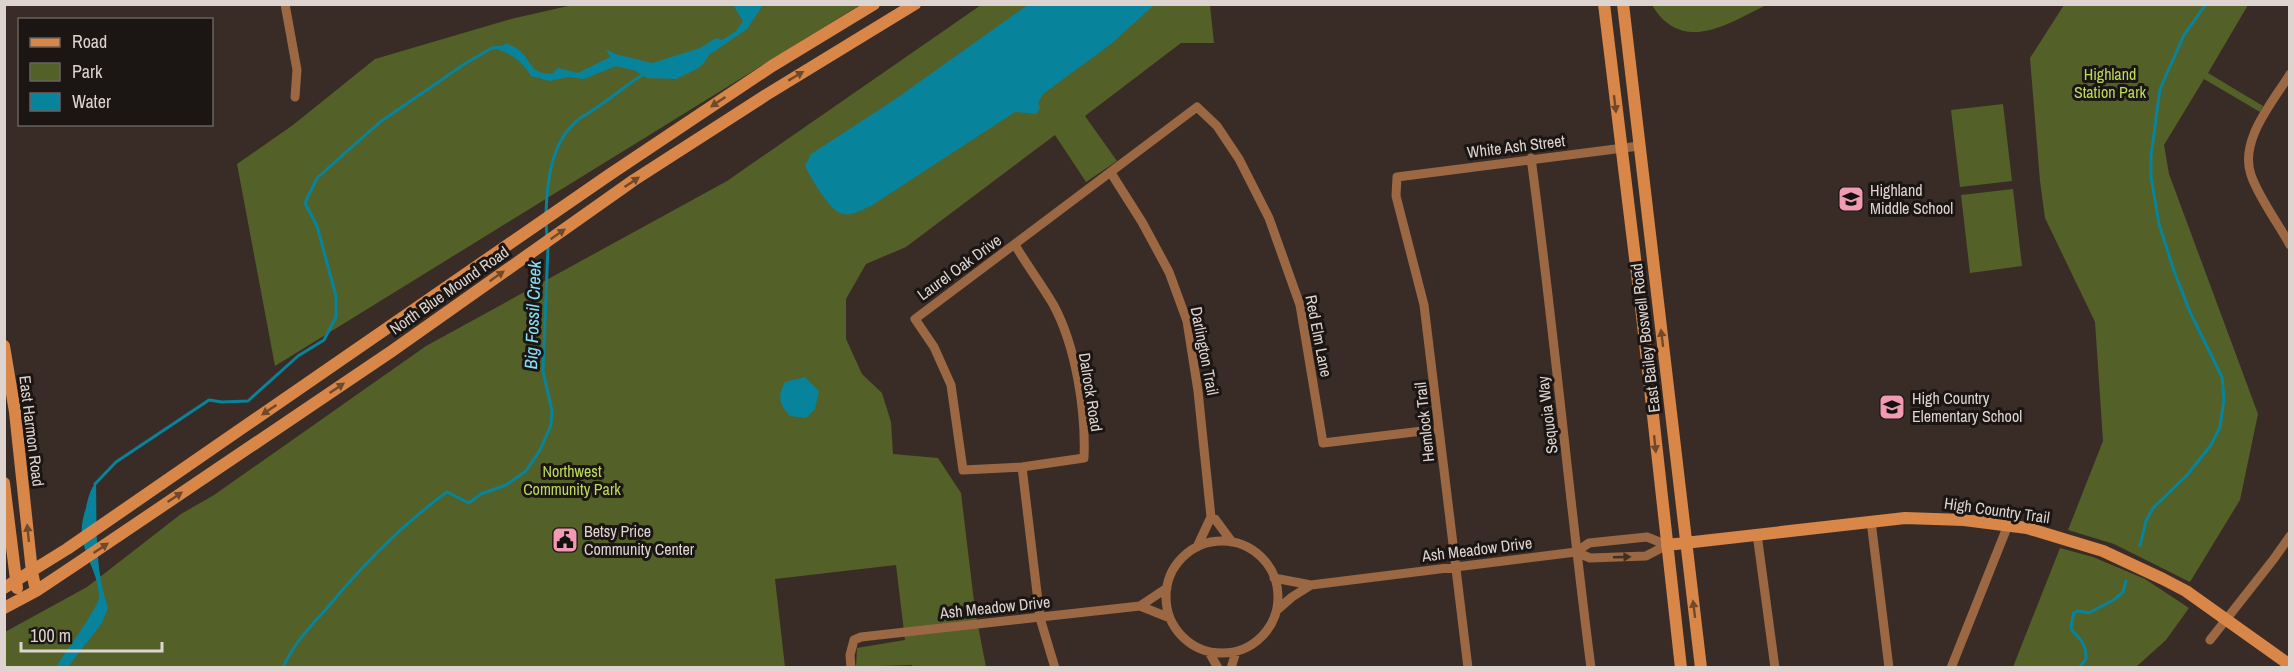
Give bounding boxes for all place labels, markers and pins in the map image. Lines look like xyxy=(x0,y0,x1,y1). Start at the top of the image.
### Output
place label: Highland Middle School xyxy=(1870,179,1953,219)
school or university icon: Highland Middle School xyxy=(1836,184,1866,214)
place label: High Country Elementary School xyxy=(1912,387,2022,427)
school or university icon: High Country Elementary School xyxy=(1877,392,1907,422)
place label: Betsy Price Community Center xyxy=(584,520,695,560)
public building icon: Betsy Price Community Center xyxy=(550,525,580,555)

